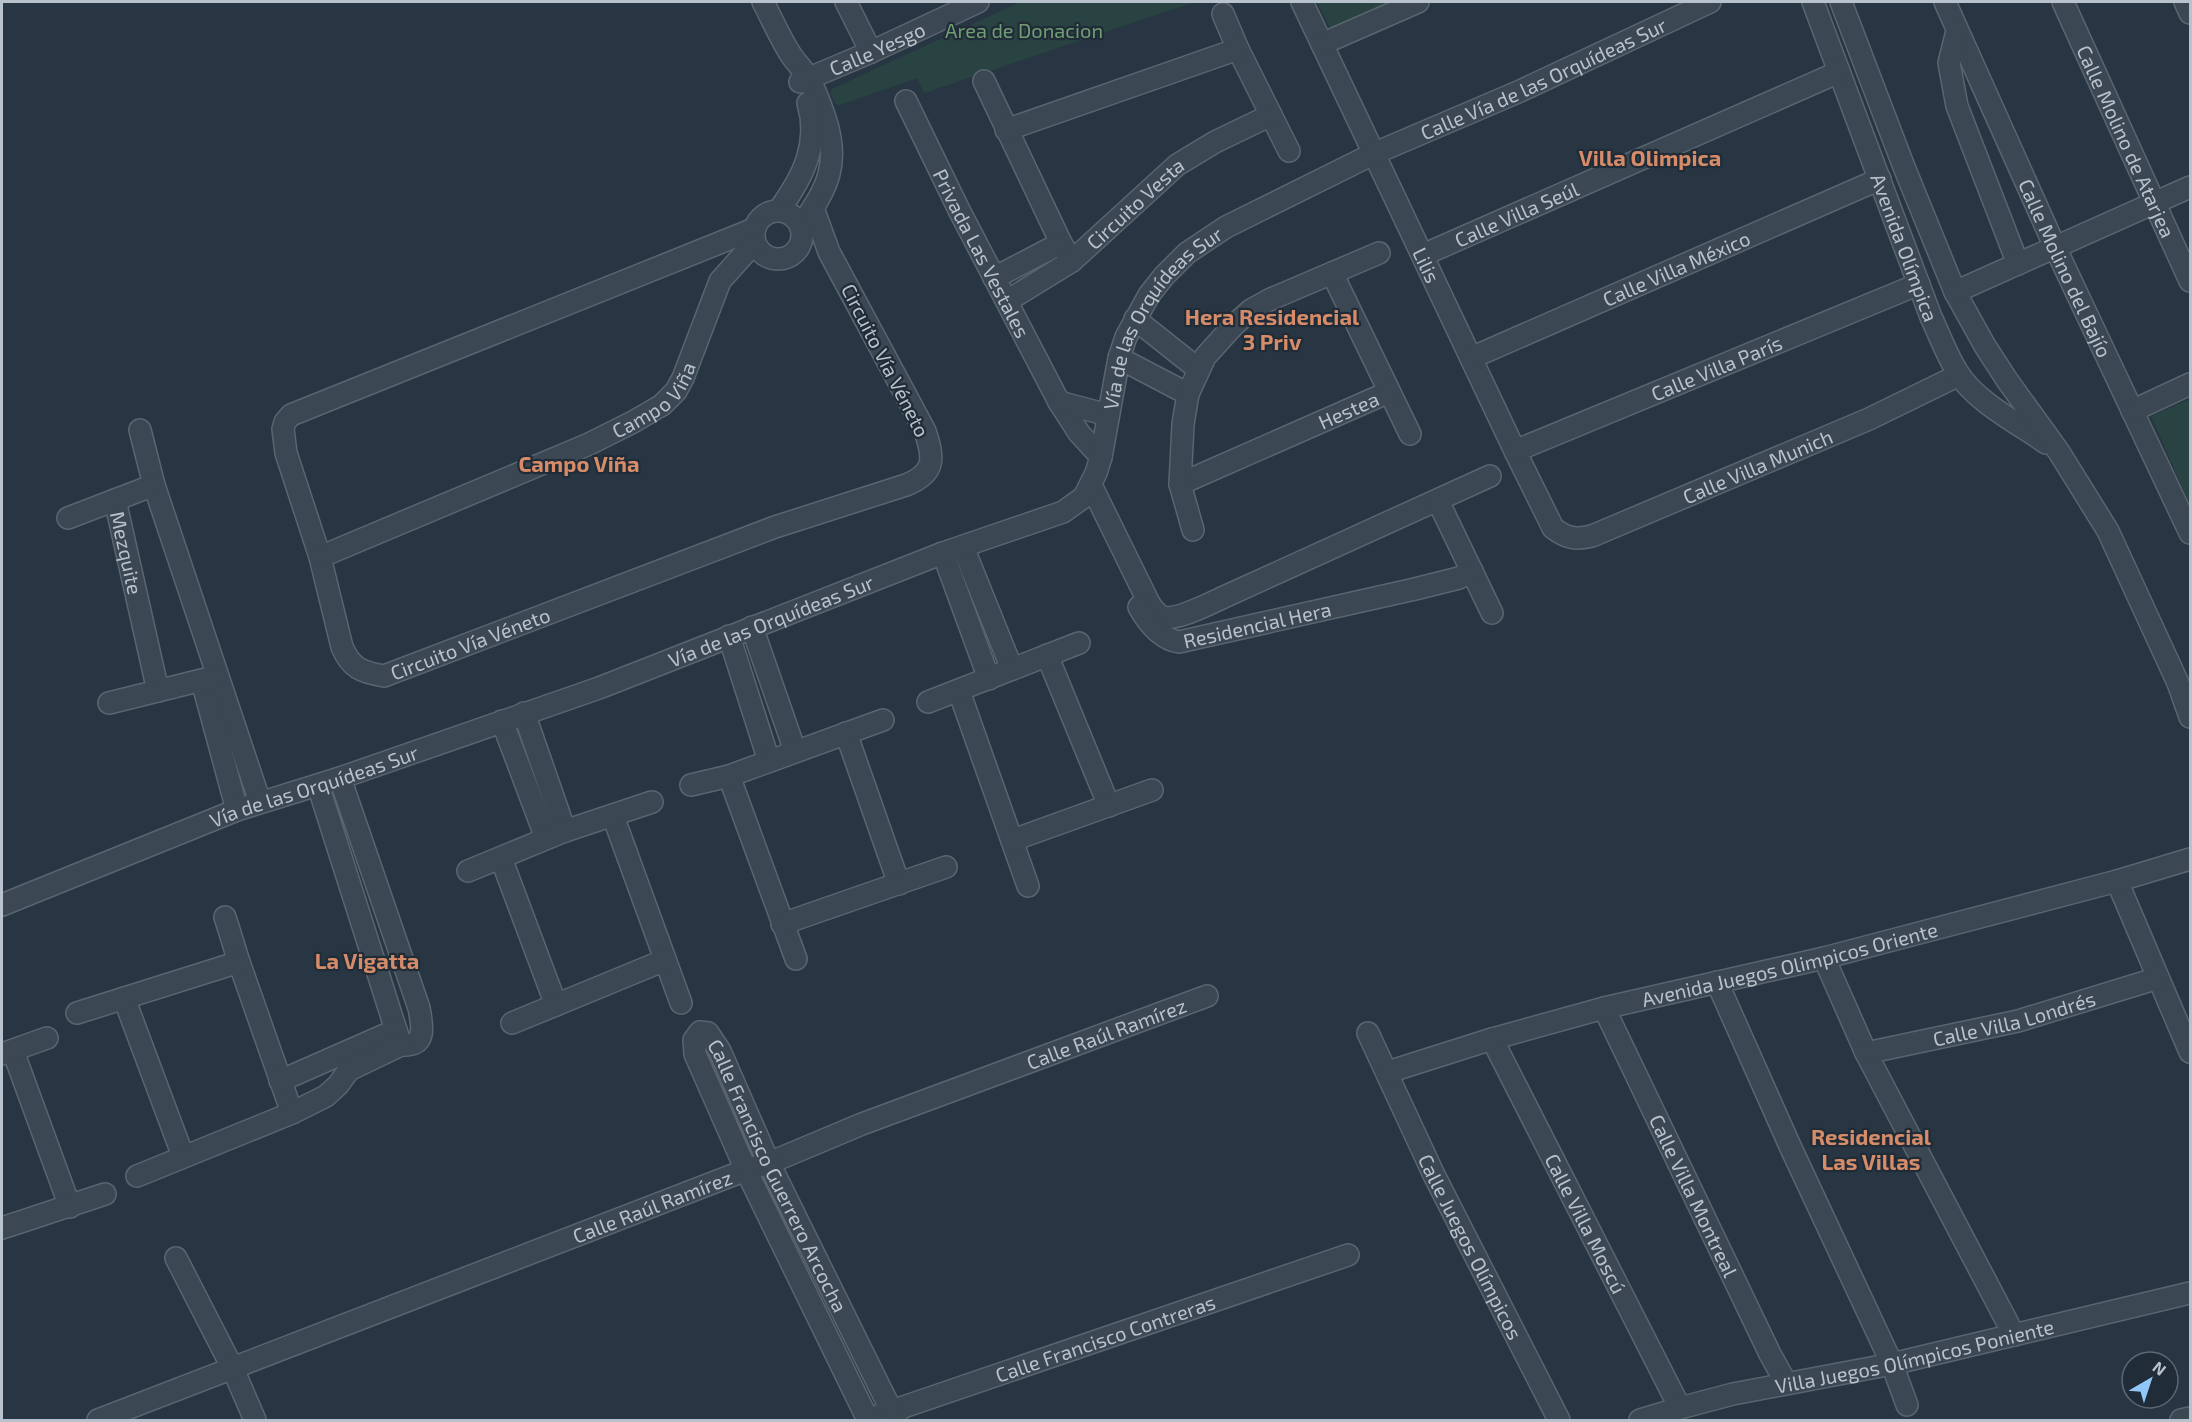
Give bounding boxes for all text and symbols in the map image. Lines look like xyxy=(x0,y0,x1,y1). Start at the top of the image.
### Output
street label: Calle Vía de las Orquídeas Sur xyxy=(1417,12,1670,144)
street label: Calle Yesgo xyxy=(826,17,929,80)
park label: Area de Donacion xyxy=(945,18,1103,42)
street label: Calle Molino de Atarjea xyxy=(2072,41,2181,241)
district label: Villa Olimpica xyxy=(1579,144,1721,170)
street label: Circuito Vesta xyxy=(1081,152,1188,254)
street label: Privada Las Vestales xyxy=(929,165,1035,342)
street label: Avenida Olímpica xyxy=(1866,170,1944,325)
street label: Calle Molino del Bajío xyxy=(2014,175,2117,361)
street label: Calle Villa Seúl xyxy=(1451,176,1582,252)
street label: Vía de las Orquídeas Sur xyxy=(1098,221,1227,411)
street label: Calle Villa México xyxy=(1599,225,1754,311)
street label: Lilis xyxy=(1408,243,1445,286)
street label: Circuito Vía Véneto xyxy=(837,279,935,441)
district label: Hera Residencial 3 Priv xyxy=(1185,303,1360,354)
street label: Calle Villa París xyxy=(1647,330,1785,405)
street label: Campo Viña xyxy=(608,359,700,443)
street label: Hestea xyxy=(1314,386,1382,434)
street label: Calle Villa Munich xyxy=(1679,424,1836,508)
district label: Campo Viña xyxy=(518,450,640,476)
street label: Mezquite xyxy=(106,509,148,597)
street label: Vía de las Orquídeas Sur xyxy=(665,570,877,672)
street label: Residencial Hera xyxy=(1181,596,1333,653)
street label: Circuito Vía Véneto xyxy=(387,602,553,685)
street label: Vía de las Orquídeas Sur xyxy=(206,740,421,832)
street label: Avenida Juegos Olimpicos Oriente xyxy=(1639,917,1940,1011)
district label: La Vigatta xyxy=(315,947,419,973)
street label: Calle Villa Londrés xyxy=(1931,986,2098,1051)
street label: Calle Raúl Ramírez xyxy=(1023,993,1190,1074)
street label: Calle Francisco Guerrero Arcocha xyxy=(703,1034,853,1316)
street label: Calle Villa Montreal xyxy=(1645,1110,1743,1281)
district label: Residencial Las Villas xyxy=(1811,1123,1932,1174)
street label: Calle Villa Moscú xyxy=(1540,1149,1632,1297)
street label: Calle Juegos Olímpicos xyxy=(1414,1150,1528,1343)
street label: Calle Raúl Ramírez xyxy=(569,1165,735,1248)
street label: Calle Francisco Contreras xyxy=(992,1289,1218,1387)
street label: Villa Juegos Olímpicos Poniente xyxy=(1773,1314,2056,1398)
north arrow xyxy=(2120,1350,2180,1410)
text: N xyxy=(2149,1357,2170,1379)

